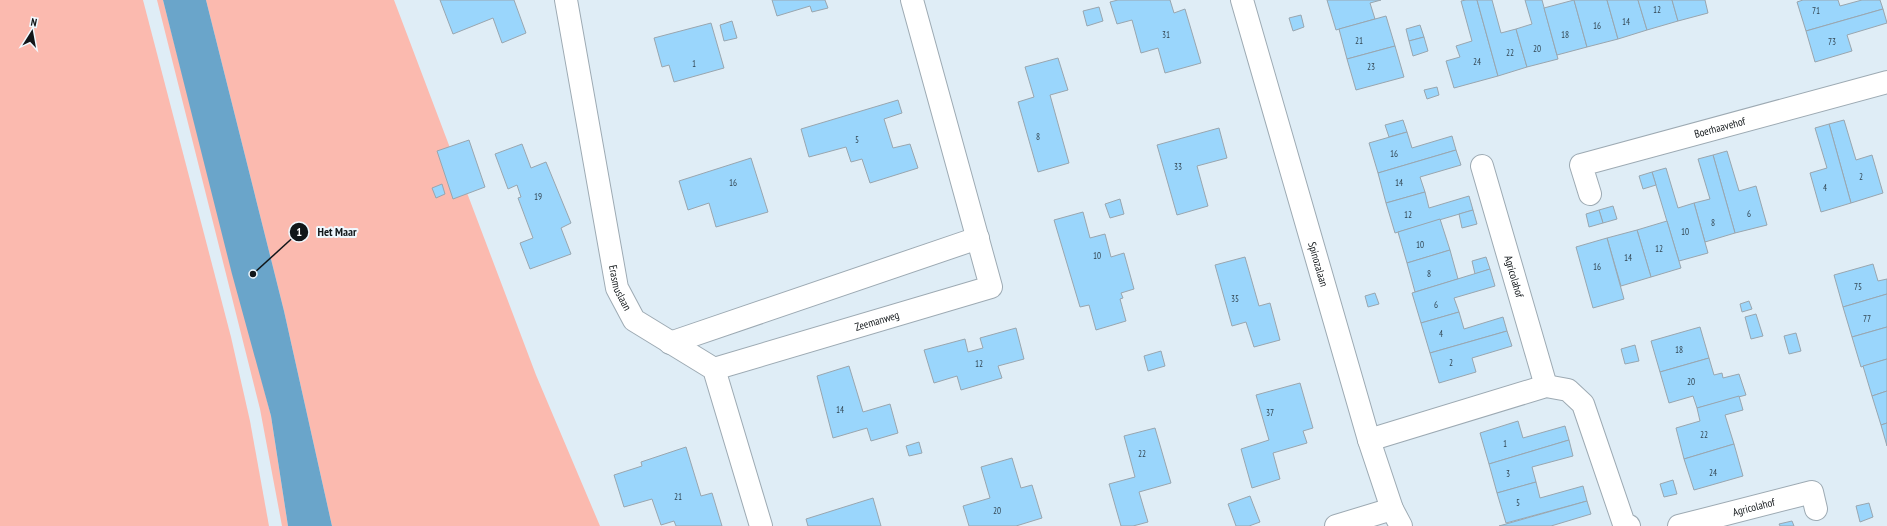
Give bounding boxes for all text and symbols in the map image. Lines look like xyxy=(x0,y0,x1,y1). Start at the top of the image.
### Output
house number: 12 xyxy=(1653,4,1661,15)
house number: 71 xyxy=(1812,5,1820,16)
north arrow xyxy=(12,12,52,52)
text: N xyxy=(30,15,38,30)
house number: 14 xyxy=(1622,16,1630,27)
house number: 16 xyxy=(1593,20,1601,31)
house number: 31 xyxy=(1162,29,1170,40)
house number: 18 xyxy=(1561,29,1569,40)
house number: 21 xyxy=(1355,35,1363,46)
house number: 73 xyxy=(1828,36,1836,47)
house number: 20 xyxy=(1533,43,1541,54)
house number: 22 xyxy=(1506,47,1514,58)
house number: 24 xyxy=(1473,56,1481,67)
house number: 1 xyxy=(692,58,696,69)
house number: 23 xyxy=(1367,61,1375,72)
street label: Boerhaavehof xyxy=(1693,113,1748,141)
house number: 8 xyxy=(1036,131,1040,142)
house number: 5 xyxy=(855,134,859,145)
house number: 16 xyxy=(1390,148,1398,159)
house number: 33 xyxy=(1174,161,1182,172)
house number: 2 xyxy=(1859,171,1863,182)
house number: 16 xyxy=(729,177,737,188)
house number: 14 xyxy=(1395,177,1403,188)
house number: 4 xyxy=(1823,182,1827,193)
house number: 19 xyxy=(534,191,542,202)
house number: 6 xyxy=(1747,208,1751,219)
house number: 12 xyxy=(1404,209,1412,220)
house number: 8 xyxy=(1711,217,1715,228)
callout: Het Maar xyxy=(289,220,364,244)
text: 1 xyxy=(296,224,302,239)
text: Het Maar xyxy=(318,224,357,239)
house number: 10 xyxy=(1681,226,1689,237)
house number: 10 xyxy=(1416,239,1424,250)
street label: Spinozalaan xyxy=(1305,240,1331,288)
house number: 12 xyxy=(1655,243,1663,254)
house number: 10 xyxy=(1093,250,1101,261)
house number: 14 xyxy=(1624,252,1632,263)
street label: Agricolahof xyxy=(1501,254,1527,300)
house number: 16 xyxy=(1593,261,1601,272)
street label: Erasmuslaan xyxy=(606,264,635,313)
house number: 8 xyxy=(1427,268,1431,279)
house number: 75 xyxy=(1854,281,1862,292)
house number: 35 xyxy=(1231,293,1239,304)
house number: 6 xyxy=(1434,299,1438,310)
street label: Zeemanweg xyxy=(853,308,901,334)
house number: 77 xyxy=(1863,313,1871,324)
house number: 4 xyxy=(1439,328,1443,339)
house number: 18 xyxy=(1675,344,1683,355)
house number: 2 xyxy=(1449,357,1453,368)
house number: 12 xyxy=(975,358,983,369)
house number: 20 xyxy=(1687,376,1695,387)
house number: 14 xyxy=(836,404,844,415)
house number: 37 xyxy=(1266,407,1274,418)
house number: 22 xyxy=(1700,429,1708,440)
house number: 1 xyxy=(1503,438,1507,449)
house number: 22 xyxy=(1138,448,1146,459)
house number: 24 xyxy=(1709,467,1717,478)
house number: 3 xyxy=(1506,468,1510,479)
house number: 21 xyxy=(674,491,682,502)
street label: Agricolahof xyxy=(1731,495,1777,519)
house number: 5 xyxy=(1516,497,1520,508)
house number: 20 xyxy=(993,505,1001,516)

